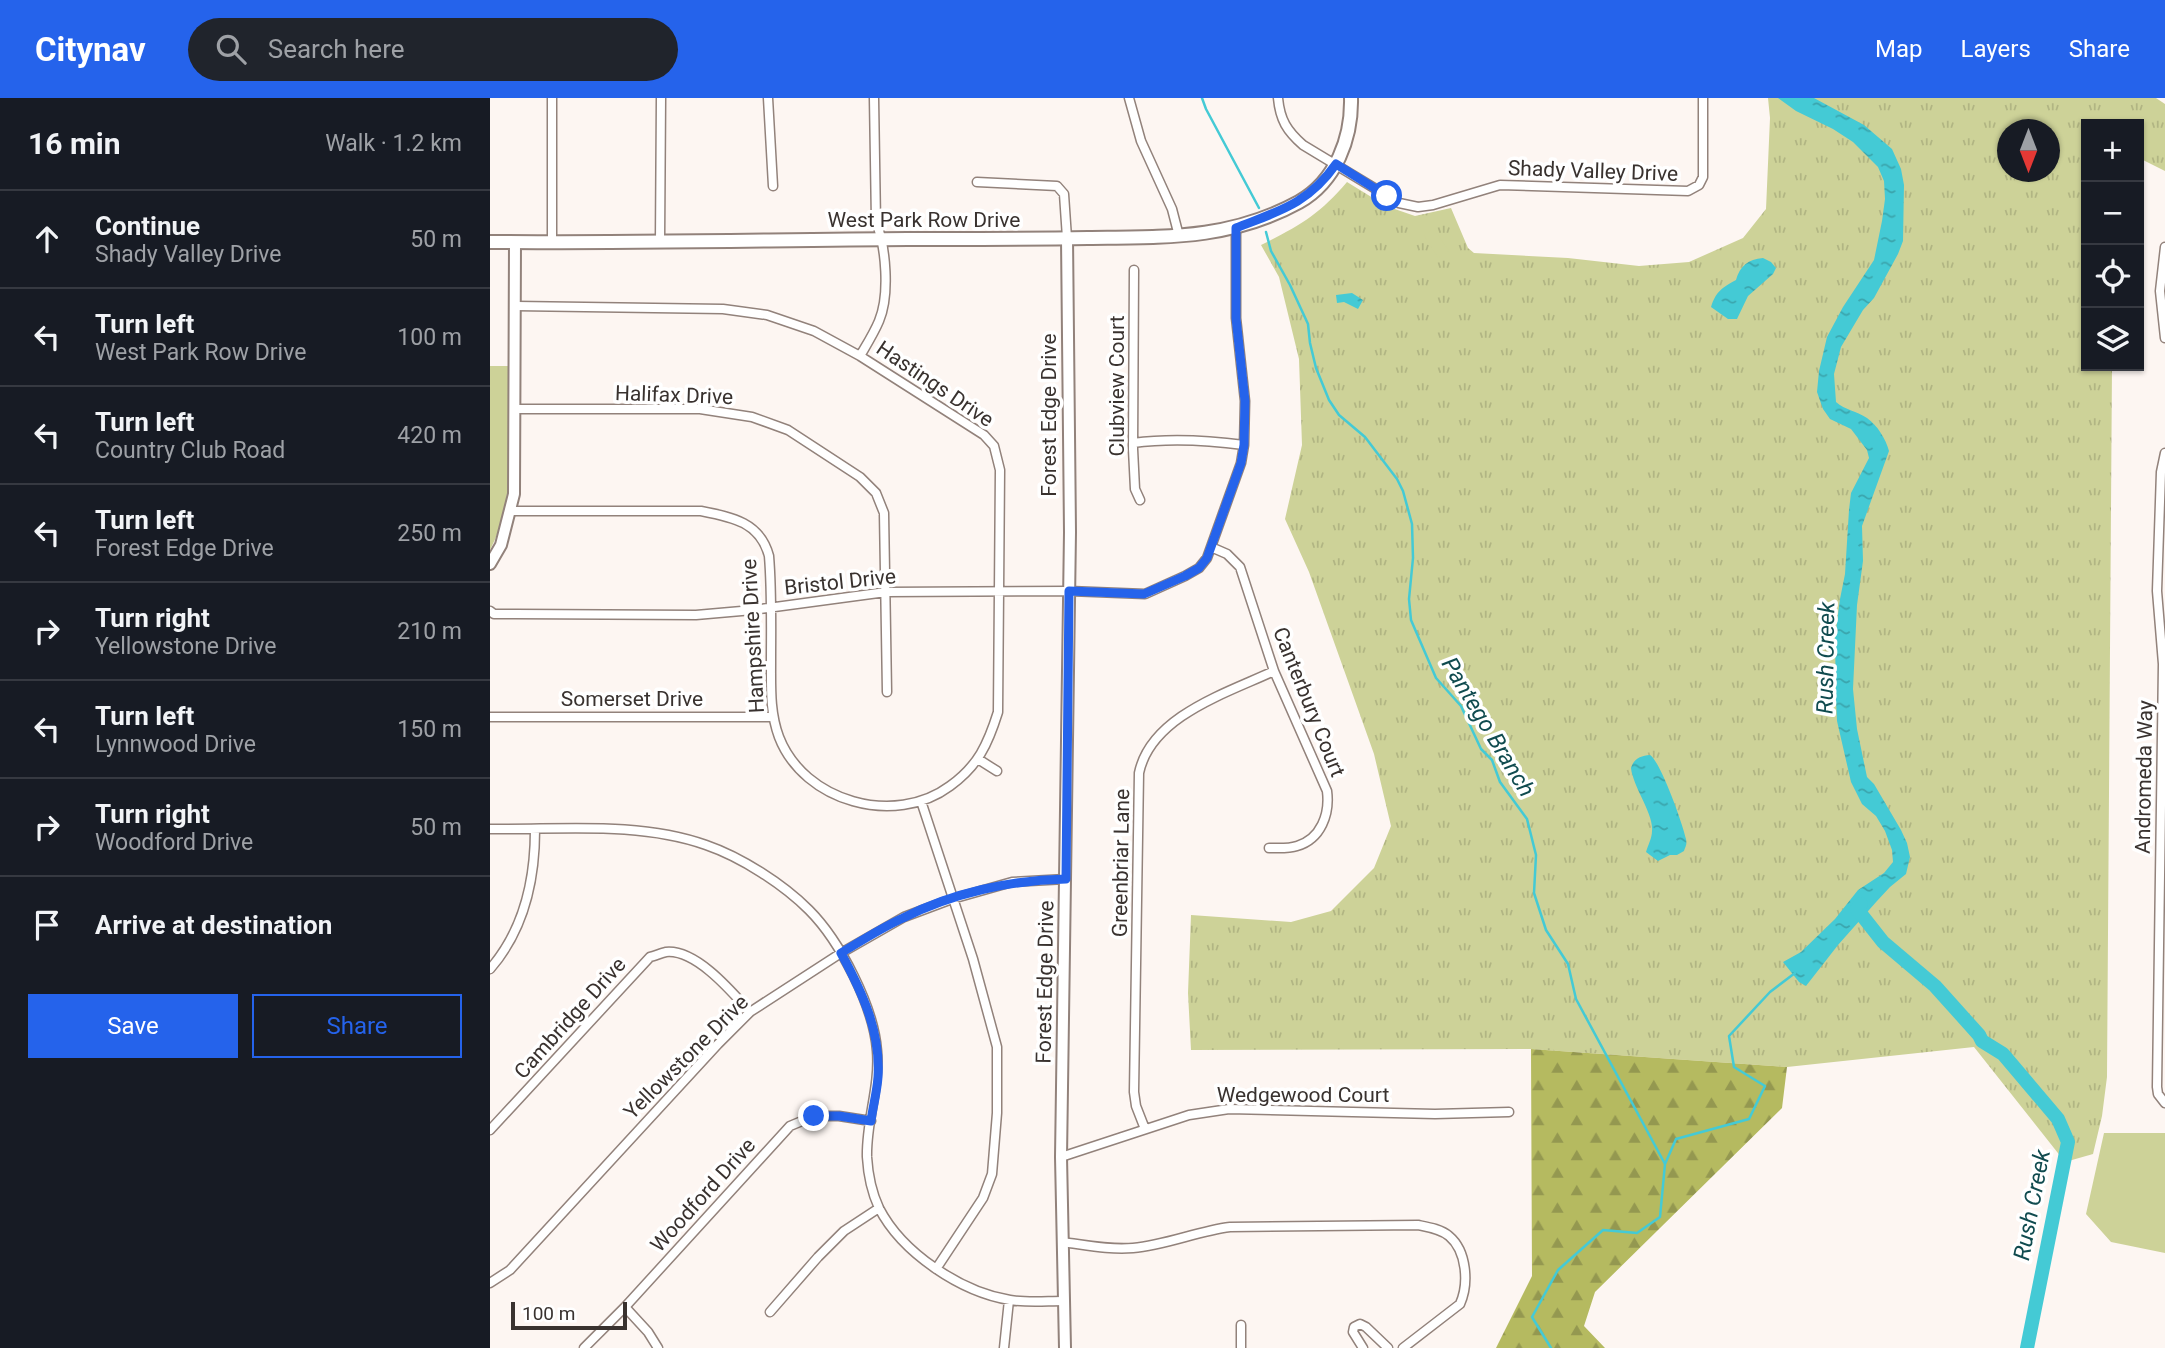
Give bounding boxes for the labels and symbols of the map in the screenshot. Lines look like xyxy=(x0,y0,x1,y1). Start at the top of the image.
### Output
north arrow xyxy=(1997,119,2060,182)
street label: Shady Valley Drive xyxy=(1507,156,1679,186)
route start xyxy=(1371,180,1402,211)
street label: West Park Row Drive xyxy=(828,208,1020,232)
street label: Clubview Court xyxy=(1105,315,1129,457)
street label: Forest Edge Drive xyxy=(1037,333,1061,497)
street label: Hastings Drive xyxy=(872,336,998,432)
street label: Halifax Drive xyxy=(615,381,733,409)
street label: Hampshire Drive xyxy=(737,558,769,714)
street label: Bristol Drive xyxy=(783,564,897,600)
water label: Rush Creek xyxy=(1812,601,1840,714)
street label: Canterbury Court xyxy=(1268,624,1350,780)
water label: Pantego Branch xyxy=(1436,652,1540,802)
street label: Somerset Drive xyxy=(561,687,703,711)
street label: Andromeda Way xyxy=(2131,700,2157,854)
street label: Greenbriar Lane xyxy=(1108,789,1134,937)
street label: Forest Edge Drive xyxy=(1032,900,1058,1064)
street label: Cambridge Drive xyxy=(509,952,631,1084)
street label: Yellowstone Drive xyxy=(619,990,753,1124)
street label: Wedgewood Court xyxy=(1217,1083,1389,1107)
route end xyxy=(798,1100,829,1131)
street label: Woodford Drive xyxy=(646,1133,760,1257)
water label: Rush Creek xyxy=(2008,1147,2056,1263)
scale bar xyxy=(511,1299,626,1331)

